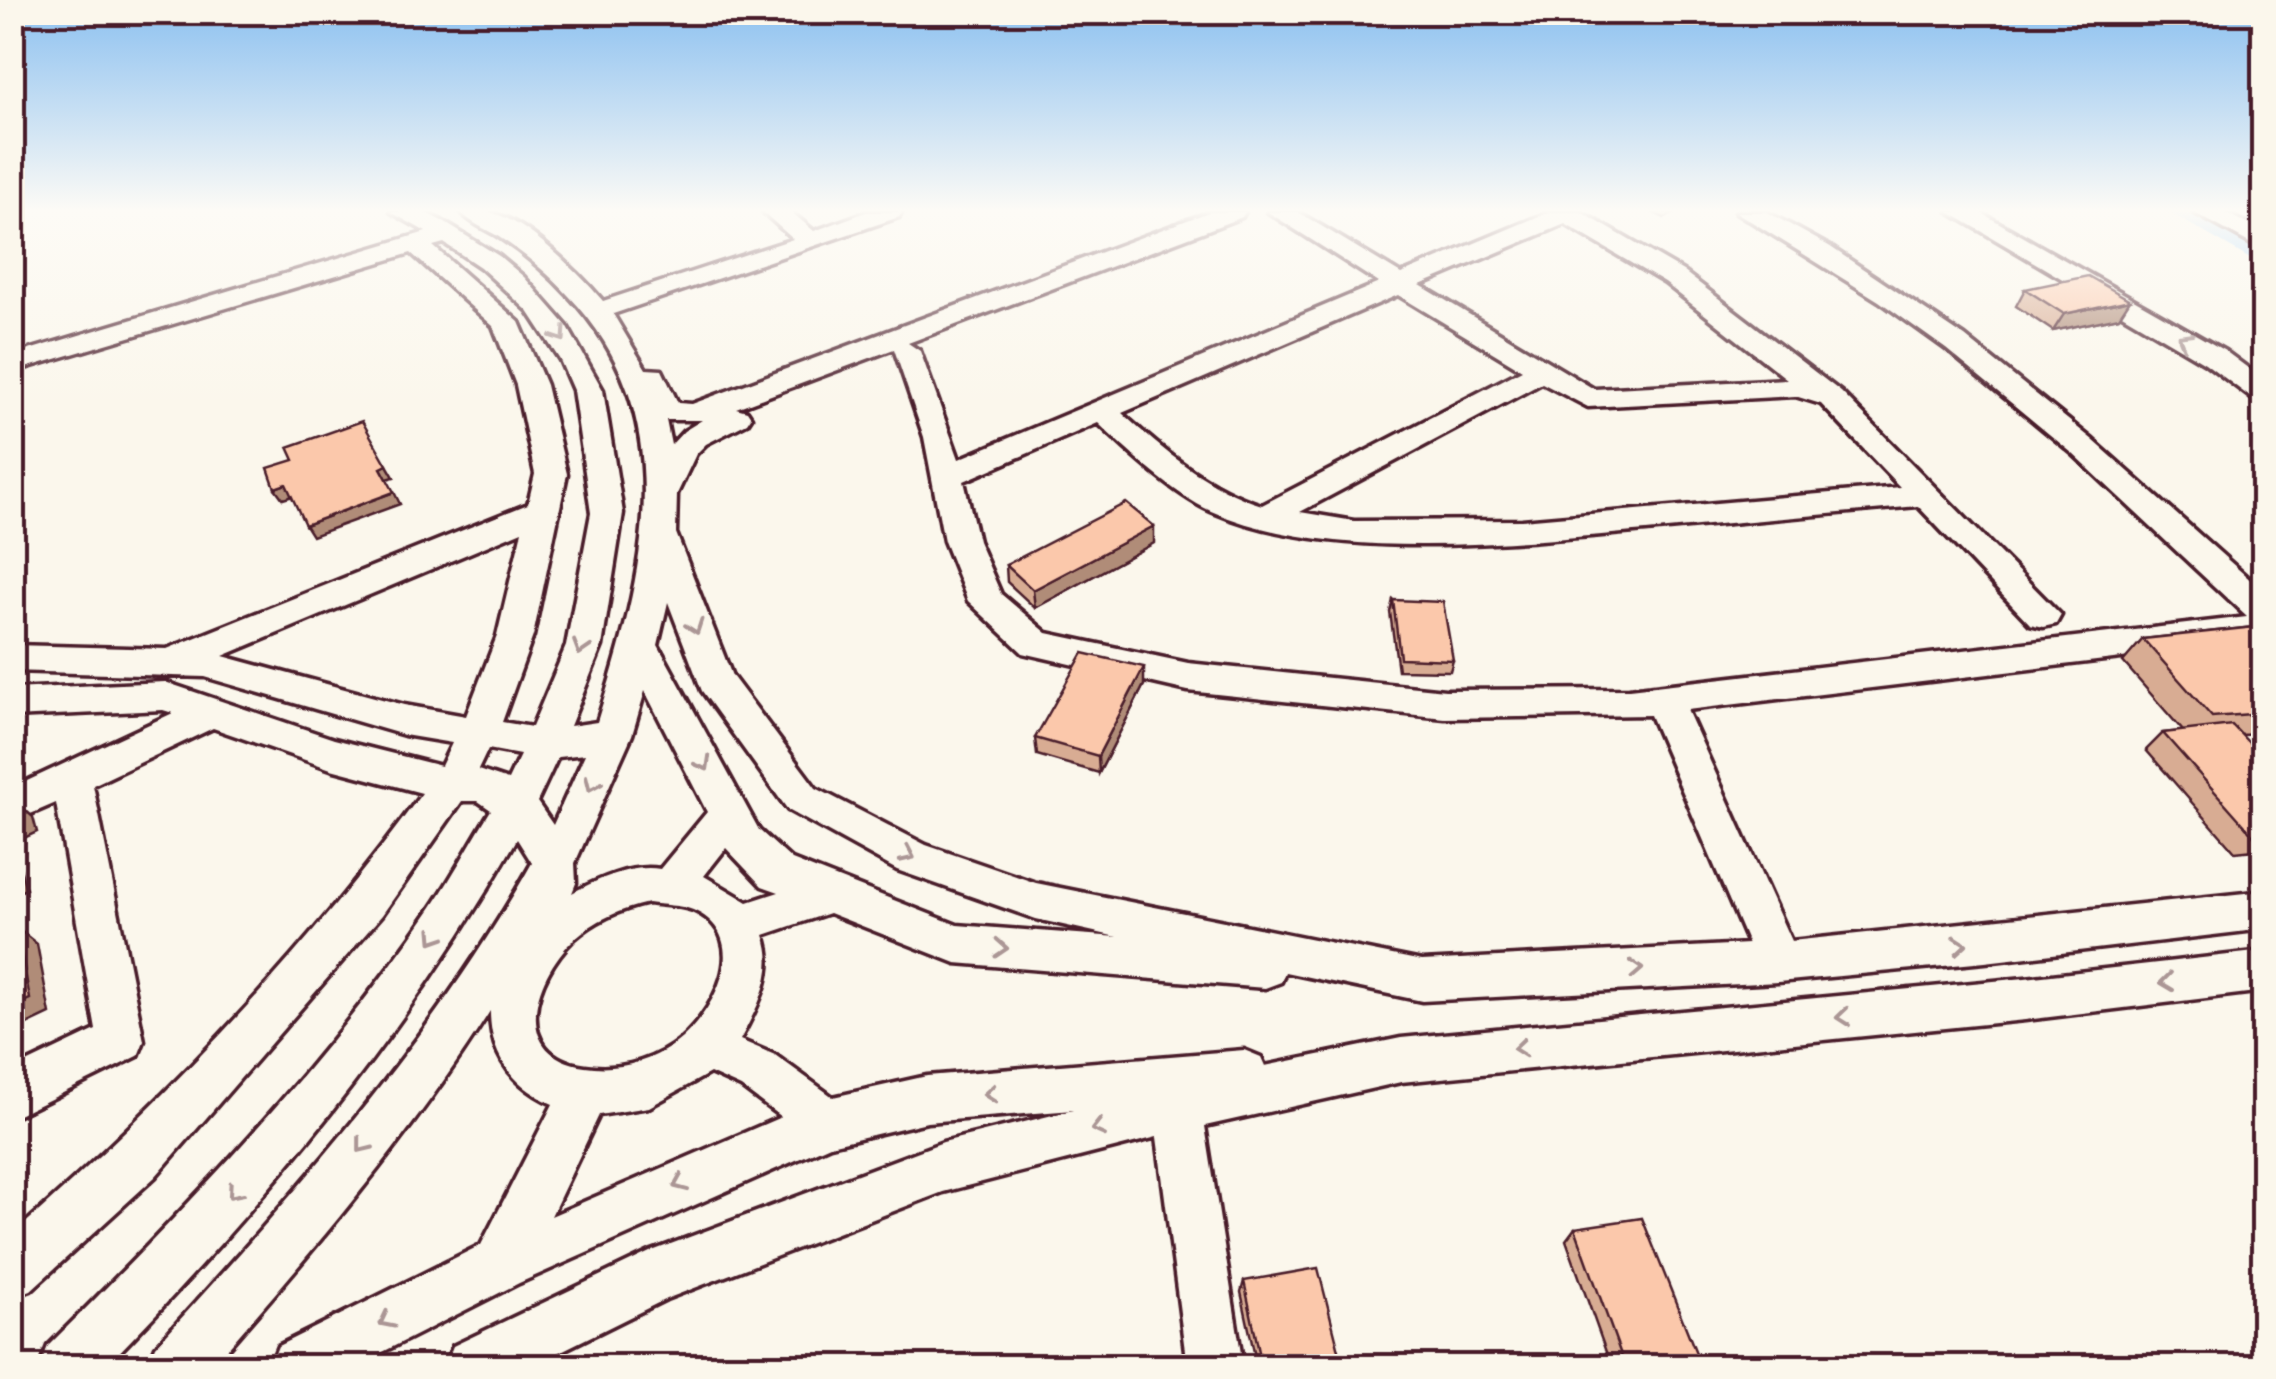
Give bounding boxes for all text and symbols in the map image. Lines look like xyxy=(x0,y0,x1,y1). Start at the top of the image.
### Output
one-way arrow xyxy=(548,325,567,343)
one-way arrow xyxy=(2177,331,2195,351)
one-way arrow xyxy=(683,617,704,634)
one-way arrow xyxy=(573,639,593,656)
one-way arrow xyxy=(692,753,712,771)
one-way arrow xyxy=(584,774,604,792)
one-way arrow xyxy=(898,843,916,863)
one-way arrow xyxy=(429,926,448,944)
one-way arrow xyxy=(1953,935,1969,957)
one-way arrow xyxy=(993,936,1009,958)
one-way arrow xyxy=(1629,959,1645,980)
one-way arrow xyxy=(2158,971,2175,992)
one-way arrow xyxy=(1835,1005,1851,1027)
one-way arrow xyxy=(1512,1037,1528,1059)
one-way arrow xyxy=(981,1083,997,1105)
one-way arrow xyxy=(1090,1116,1107,1137)
one-way arrow xyxy=(357,1135,375,1153)
one-way arrow xyxy=(672,1172,690,1192)
one-way arrow xyxy=(228,1180,246,1199)
one-way arrow xyxy=(378,1309,396,1329)

